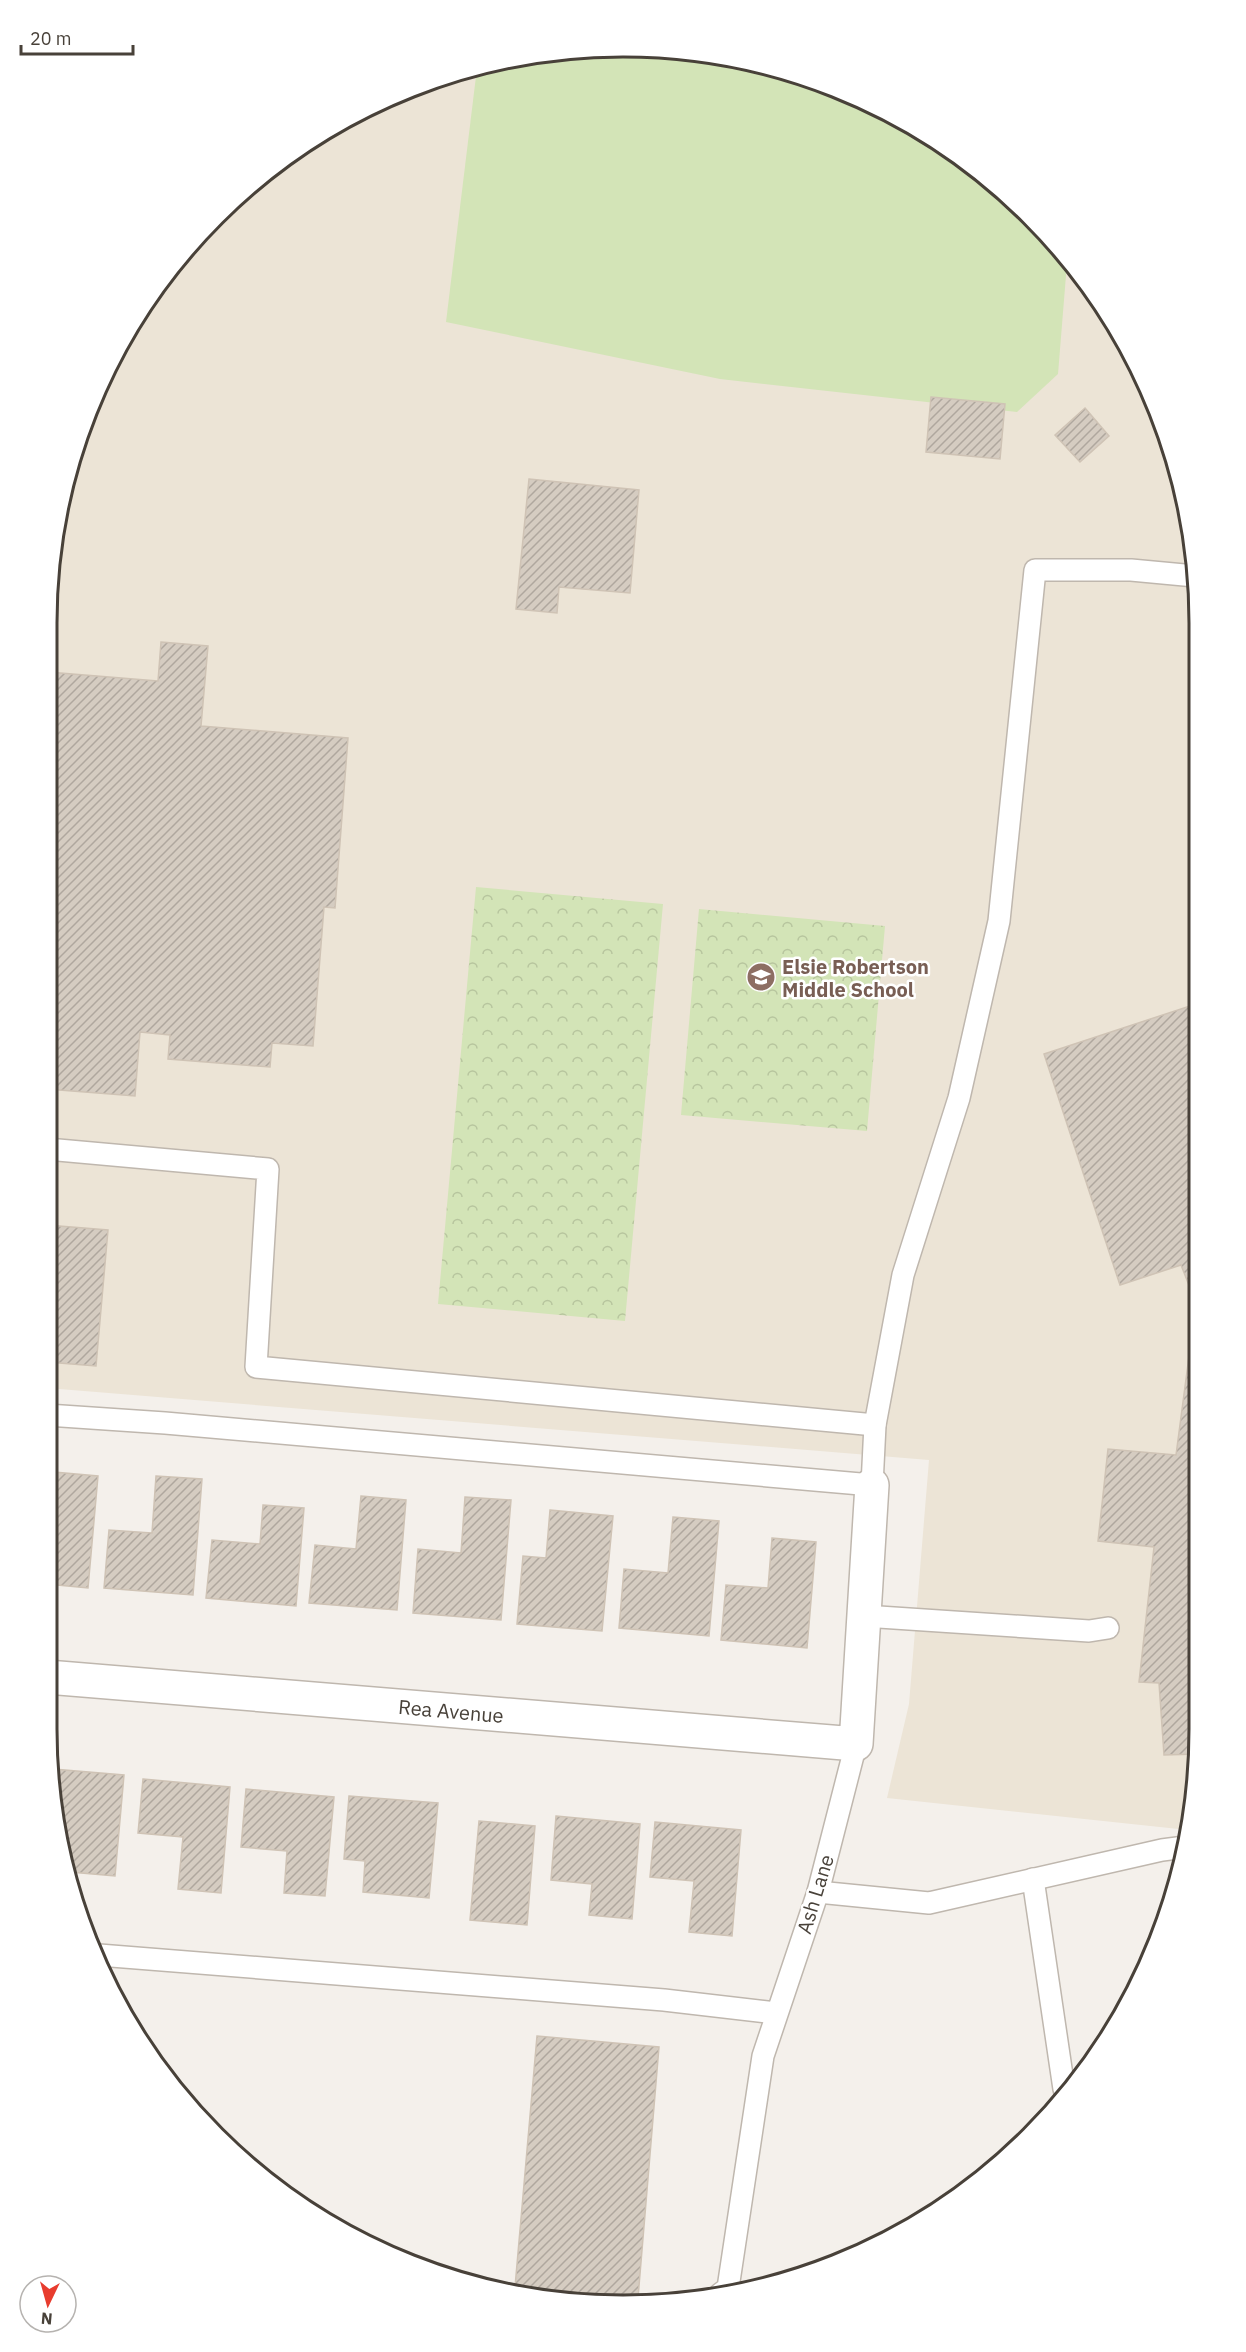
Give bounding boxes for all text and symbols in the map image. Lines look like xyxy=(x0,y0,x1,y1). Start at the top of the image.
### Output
scale bar xyxy=(21,18,134,56)
text: 20 m xyxy=(30,27,72,50)
place label: Elsie Robertson Middle School xyxy=(782,953,929,1003)
school or university icon: Elsie Robertson Middle School xyxy=(745,961,777,993)
street label: Rea Avenue xyxy=(397,1693,505,1729)
street label: Ash Lane xyxy=(790,1851,840,1937)
north arrow xyxy=(18,2274,78,2334)
text: N xyxy=(40,2308,53,2329)

